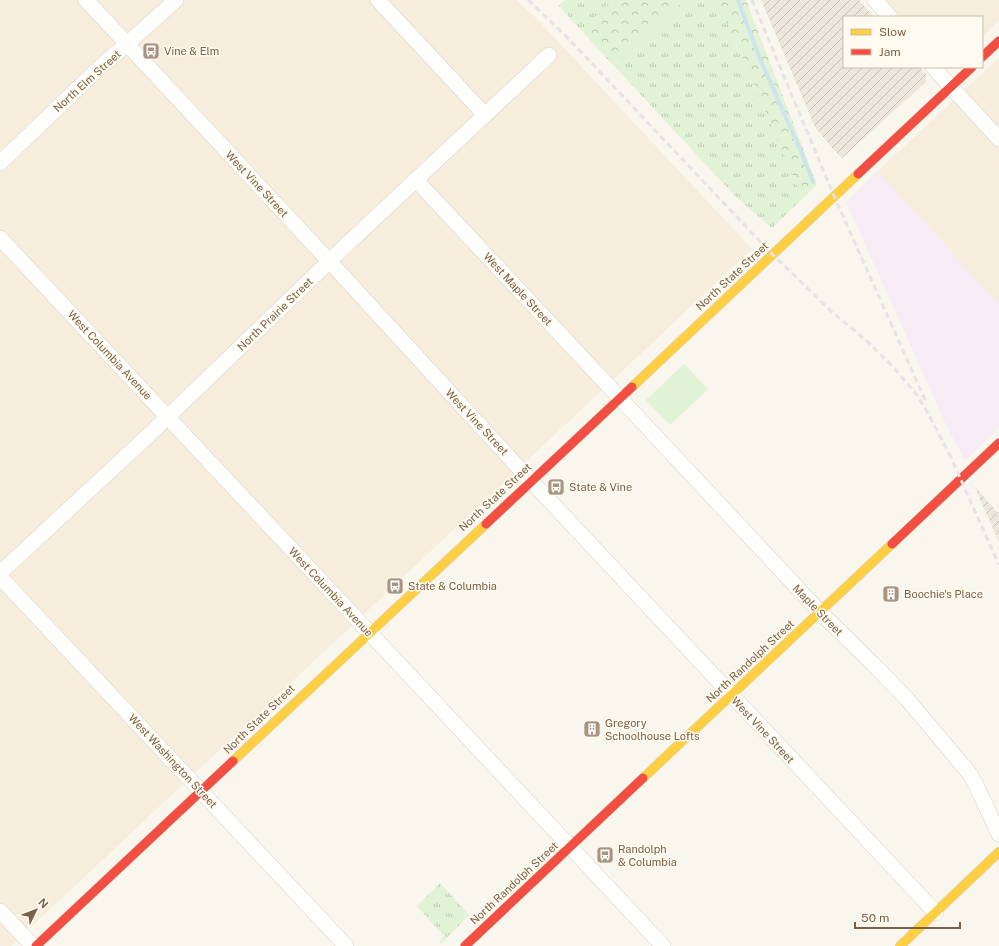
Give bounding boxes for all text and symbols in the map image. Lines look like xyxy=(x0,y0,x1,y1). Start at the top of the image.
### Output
legend xyxy=(843,16,983,68)
text: Slow xyxy=(879,25,907,39)
bus stop icon: Vine & Elm xyxy=(141,41,161,61)
place label: Vine & Elm xyxy=(164,45,219,57)
text: Jam xyxy=(879,45,901,59)
street label: North Elm Street xyxy=(51,48,123,114)
street label: West Vine Street xyxy=(223,149,291,219)
street label: North State Street xyxy=(693,239,771,313)
street label: West Maple Street xyxy=(481,250,555,328)
street label: North Prairie Street xyxy=(235,275,315,353)
street label: West Columbia Avenue xyxy=(66,308,154,402)
street label: West Vine Street xyxy=(443,387,511,457)
street label: North State Street xyxy=(456,460,534,534)
bus stop icon: State & Vine xyxy=(546,477,566,497)
place label: State & Vine xyxy=(569,481,632,493)
street label: West Columbia Avenue xyxy=(287,545,375,639)
bus stop icon: State & Columbia xyxy=(385,576,405,596)
place label: State & Columbia xyxy=(408,580,497,592)
street label: Maple Street xyxy=(791,582,845,638)
building icon: Boochie's Place xyxy=(881,584,901,604)
place label: Boochie's Place xyxy=(904,588,983,600)
street label: North Randolph Street xyxy=(704,617,796,705)
street label: North State Street xyxy=(221,682,297,756)
street label: West Vine Street xyxy=(729,695,797,765)
street label: West Washington Street xyxy=(126,712,220,810)
place label: Gregory Schoolhouse Lofts xyxy=(605,717,700,742)
building icon: Gregory Schoolhouse Lofts xyxy=(582,719,602,739)
street label: North Randolph Street xyxy=(468,839,560,927)
place label: Randolph & Columbia xyxy=(618,843,677,868)
bus stop icon: Randolph & Columbia xyxy=(595,845,615,865)
north arrow xyxy=(16,890,56,930)
text: N xyxy=(36,896,51,910)
scale bar xyxy=(855,904,960,930)
text: 50 m xyxy=(861,911,889,925)

